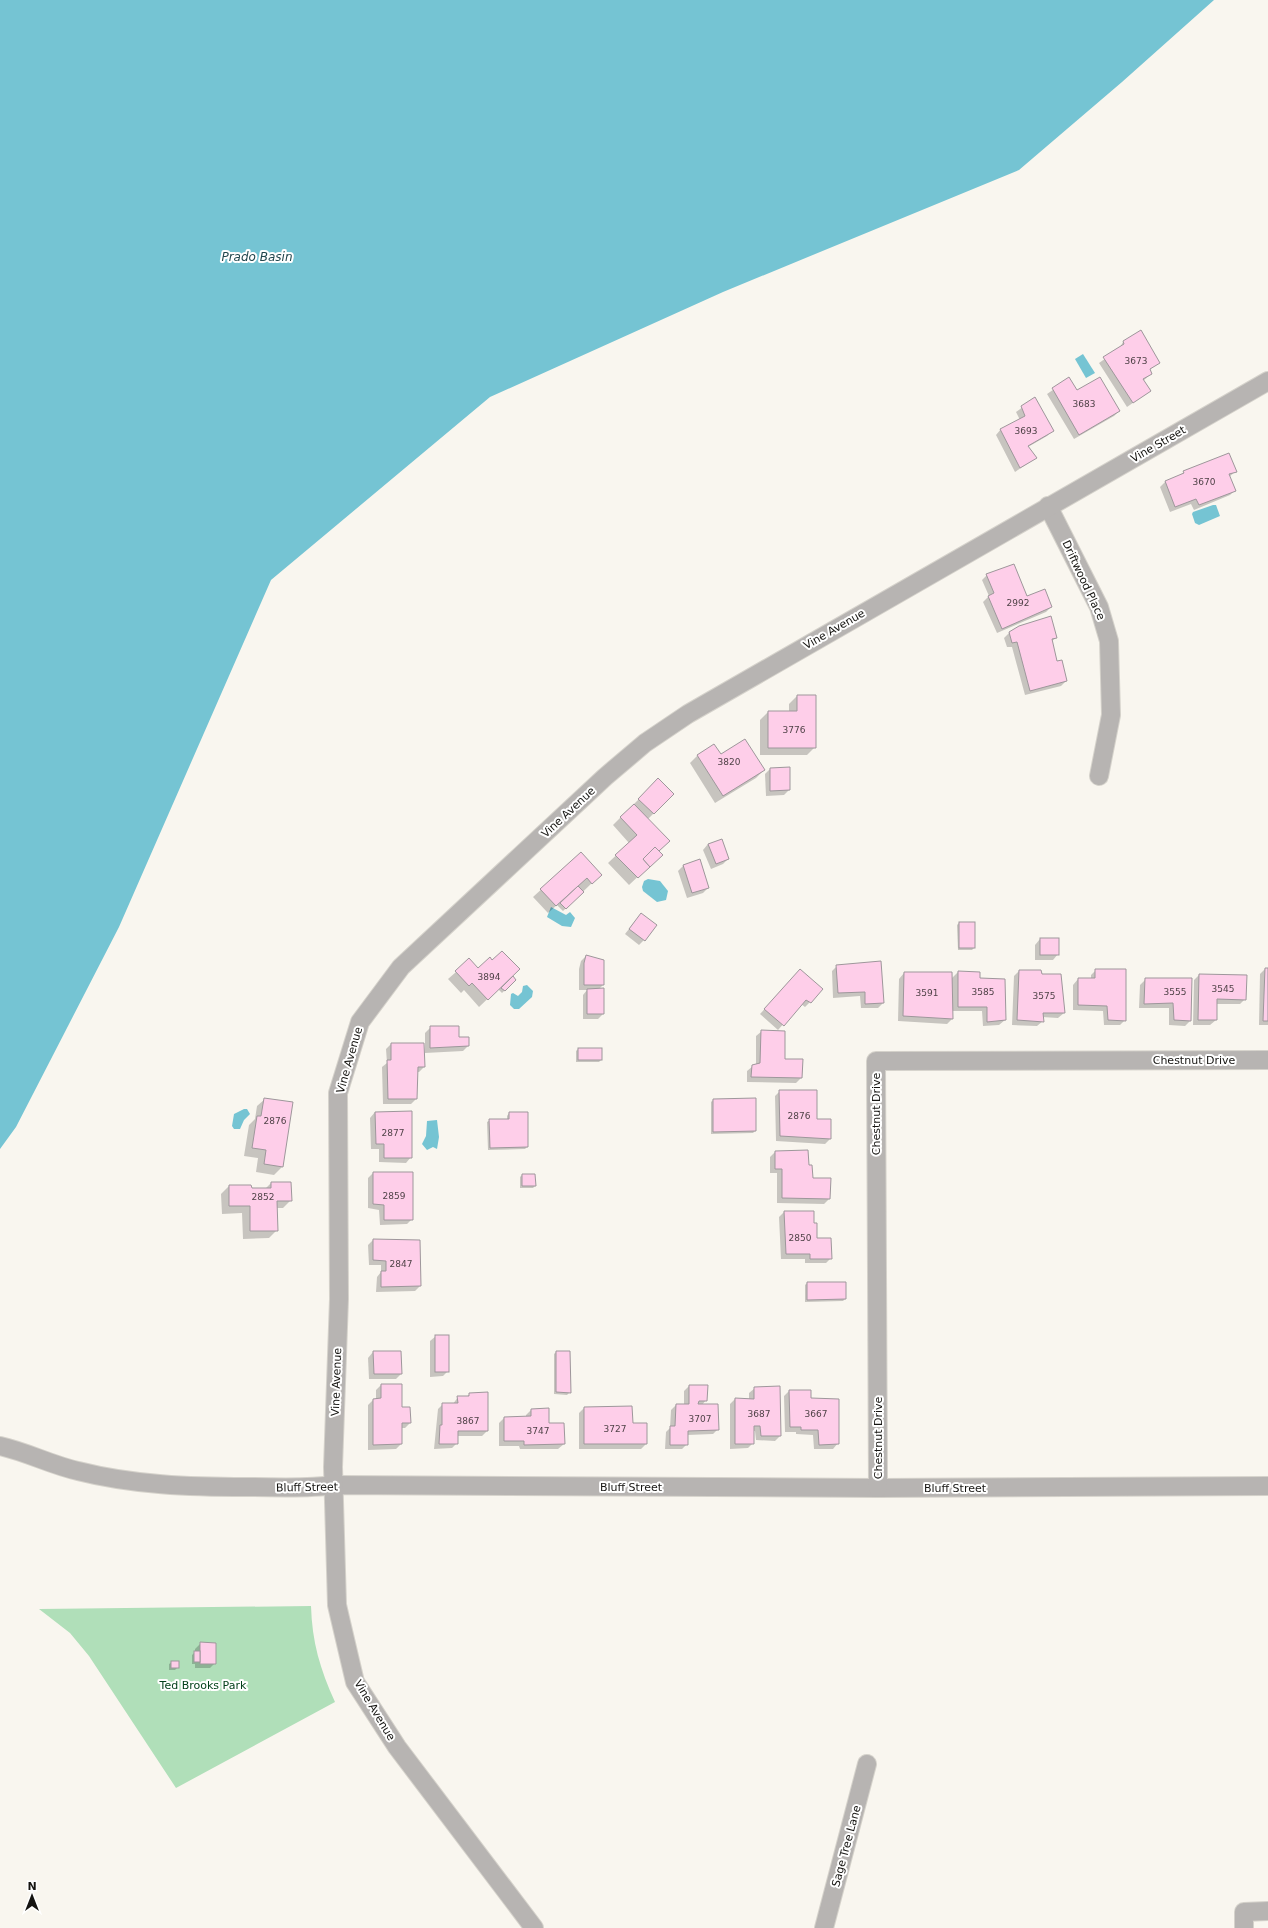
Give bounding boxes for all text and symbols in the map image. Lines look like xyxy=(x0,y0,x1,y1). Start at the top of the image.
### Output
water label: Prado Basin xyxy=(221,250,293,264)
house number: 3673 xyxy=(1125,356,1147,366)
house number: 3683 xyxy=(1073,399,1095,409)
street label: Vine Street xyxy=(1129,423,1189,465)
house number: 3693 xyxy=(1015,426,1037,436)
house number: 3670 xyxy=(1193,477,1216,487)
street label: Driftwood Place xyxy=(1059,538,1108,622)
house number: 2992 xyxy=(1007,598,1029,608)
street label: Vine Avenue xyxy=(801,607,867,652)
house number: 3776 xyxy=(783,725,806,735)
house number: 3820 xyxy=(718,757,741,767)
street label: Vine Avenue xyxy=(539,784,598,840)
house number: 3894 xyxy=(478,972,501,982)
house number: 3545 xyxy=(1212,984,1234,994)
house number: 3585 xyxy=(972,987,994,997)
house number: 3555 xyxy=(1164,987,1186,997)
house number: 3591 xyxy=(916,988,938,998)
house number: 3575 xyxy=(1033,991,1055,1001)
street label: Vine Avenue xyxy=(334,1025,365,1095)
street label: Chestnut Drive xyxy=(1153,1054,1236,1067)
street label: Chestnut Drive xyxy=(870,1072,883,1155)
house number: 2876 xyxy=(788,1111,811,1121)
house number: 2876 xyxy=(264,1116,287,1126)
house number: 2877 xyxy=(382,1128,404,1138)
house number: 2859 xyxy=(383,1191,406,1201)
house number: 2852 xyxy=(252,1192,274,1202)
house number: 2850 xyxy=(789,1233,812,1243)
house number: 2847 xyxy=(390,1259,412,1269)
street label: Vine Avenue xyxy=(329,1347,344,1416)
street label: Chestnut Drive xyxy=(872,1396,885,1479)
house number: 3687 xyxy=(748,1409,770,1419)
house number: 3667 xyxy=(805,1409,827,1419)
house number: 3707 xyxy=(689,1414,711,1424)
house number: 3867 xyxy=(457,1416,479,1426)
house number: 3727 xyxy=(604,1424,626,1434)
house number: 3747 xyxy=(527,1426,549,1436)
street label: Bluff Street xyxy=(276,1480,339,1495)
street label: Bluff Street xyxy=(600,1481,663,1494)
street label: Bluff Street xyxy=(924,1482,987,1495)
street label: Vine Avenue xyxy=(351,1678,398,1743)
park label: Ted Brooks Park xyxy=(159,1679,247,1692)
street label: Sage Tree Lane xyxy=(829,1804,864,1888)
north arrow xyxy=(12,1876,52,1916)
text: N xyxy=(27,1880,37,1893)

